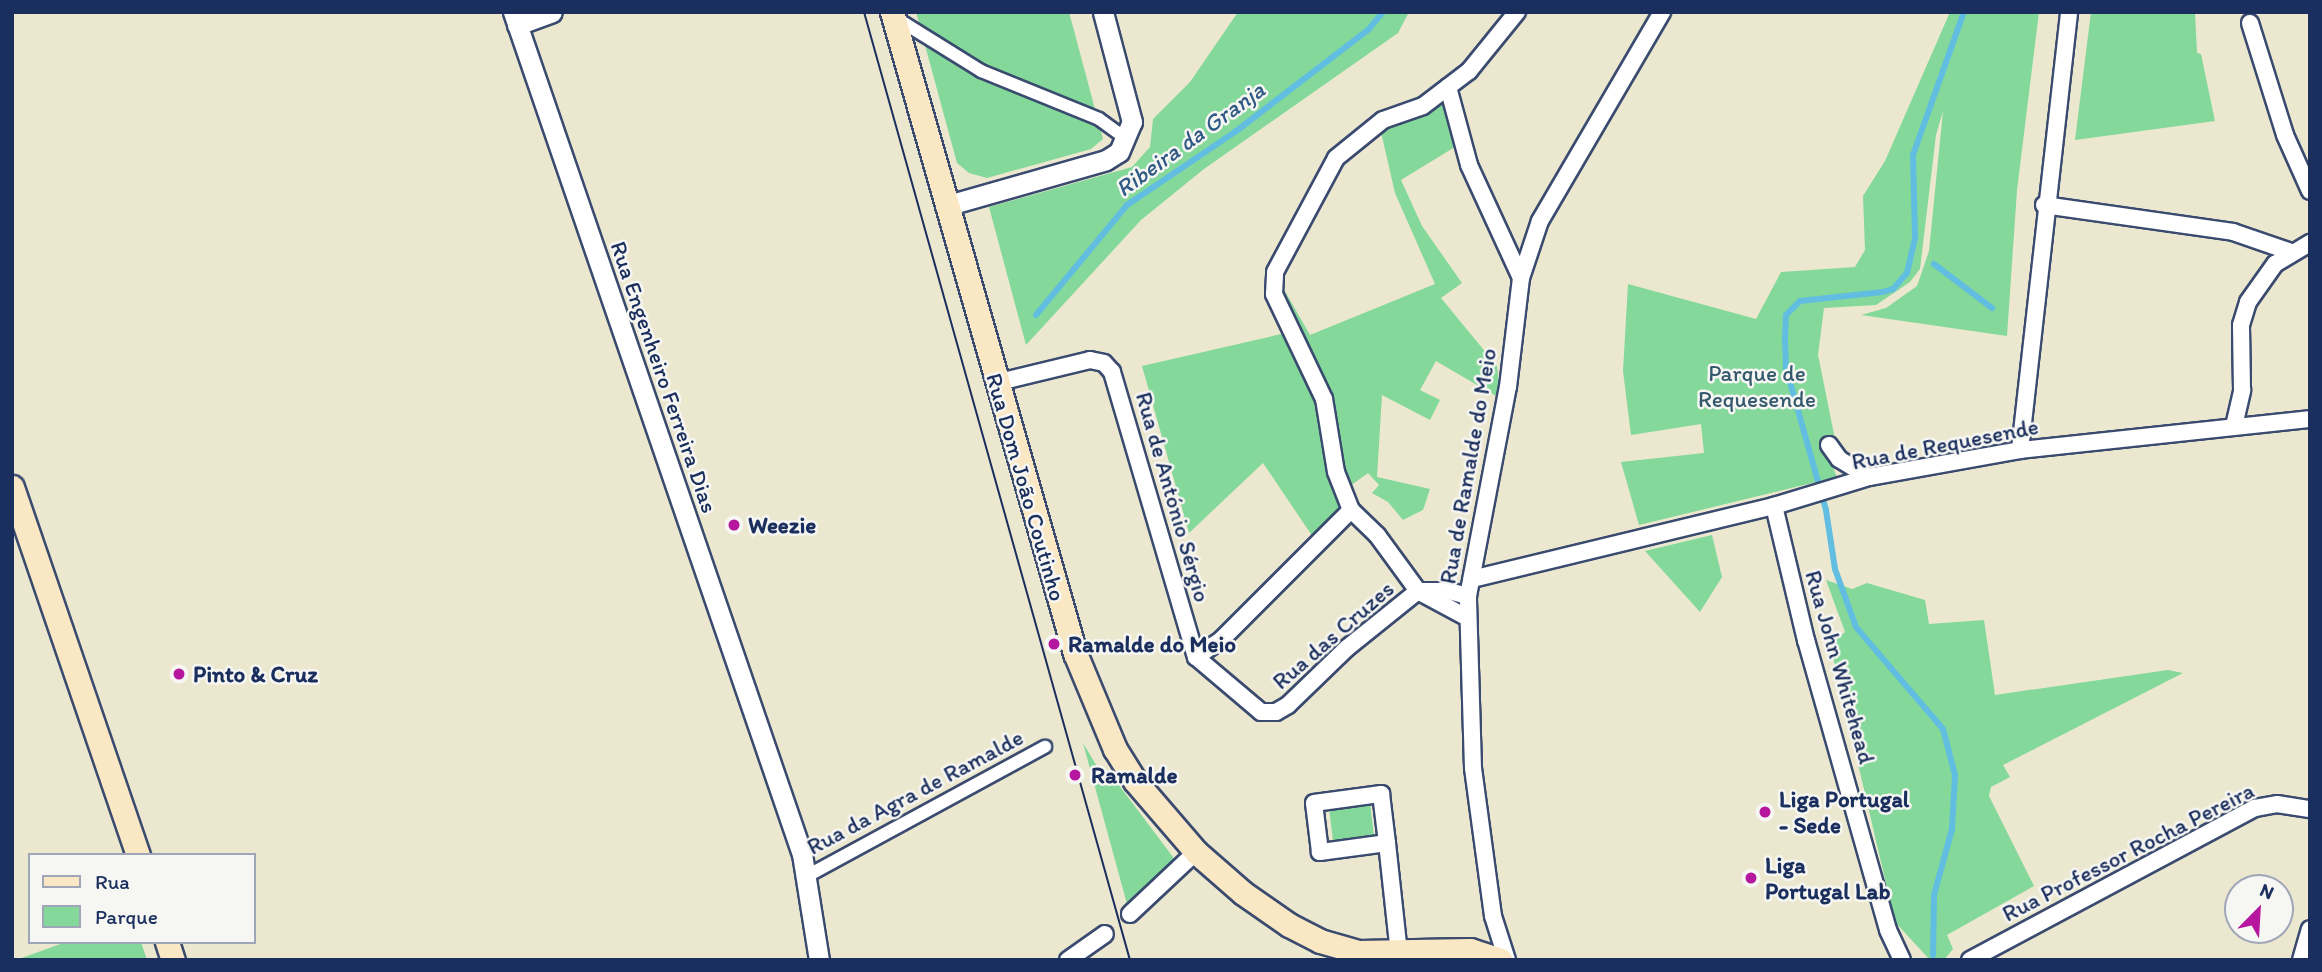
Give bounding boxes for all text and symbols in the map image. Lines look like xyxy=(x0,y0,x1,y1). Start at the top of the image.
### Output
water label: Ribeira da Granja xyxy=(1110,75,1270,203)
street label: Rua Engenheiro Ferreira Dias xyxy=(605,238,723,516)
street label: Rua de Ramalde do Meio xyxy=(1434,345,1502,587)
park label: Parque de Requesende xyxy=(1698,359,1816,413)
street label: Rua Dom João Coutinho xyxy=(980,370,1072,604)
street label: Rua de António Sérgio xyxy=(1130,388,1216,606)
street label: Rua de Requesende xyxy=(1849,412,2041,476)
place label: Weezie xyxy=(748,511,816,539)
marker: Weezie xyxy=(726,517,742,533)
street label: Rua John Whitehead xyxy=(1799,567,1881,767)
street label: Rua das Cruzes xyxy=(1267,575,1399,695)
place label: Ramalde do Meio xyxy=(1068,630,1236,658)
marker: Ramalde do Meio xyxy=(1046,636,1062,652)
place label: Pinto & Cruz xyxy=(193,660,317,688)
marker: Pinto & Cruz xyxy=(171,666,187,682)
street label: Rua da Agra de Ramalde xyxy=(802,723,1028,861)
place label: Ramalde xyxy=(1091,761,1178,789)
marker: Ramalde xyxy=(1065,765,1085,785)
street label: Rua Professor Rocha Pereira xyxy=(1998,777,2258,927)
place label: Liga Portugal - Sede xyxy=(1779,785,1910,839)
marker: Liga Portugal - Sede xyxy=(1757,804,1773,820)
place label: Liga Portugal Lab xyxy=(1765,851,1890,905)
legend xyxy=(28,853,256,944)
text: Rua xyxy=(95,869,130,894)
marker: Liga Portugal Lab xyxy=(1743,870,1759,886)
north arrow xyxy=(2224,874,2294,944)
text: N xyxy=(2256,878,2277,904)
text: Parque xyxy=(95,904,158,929)

